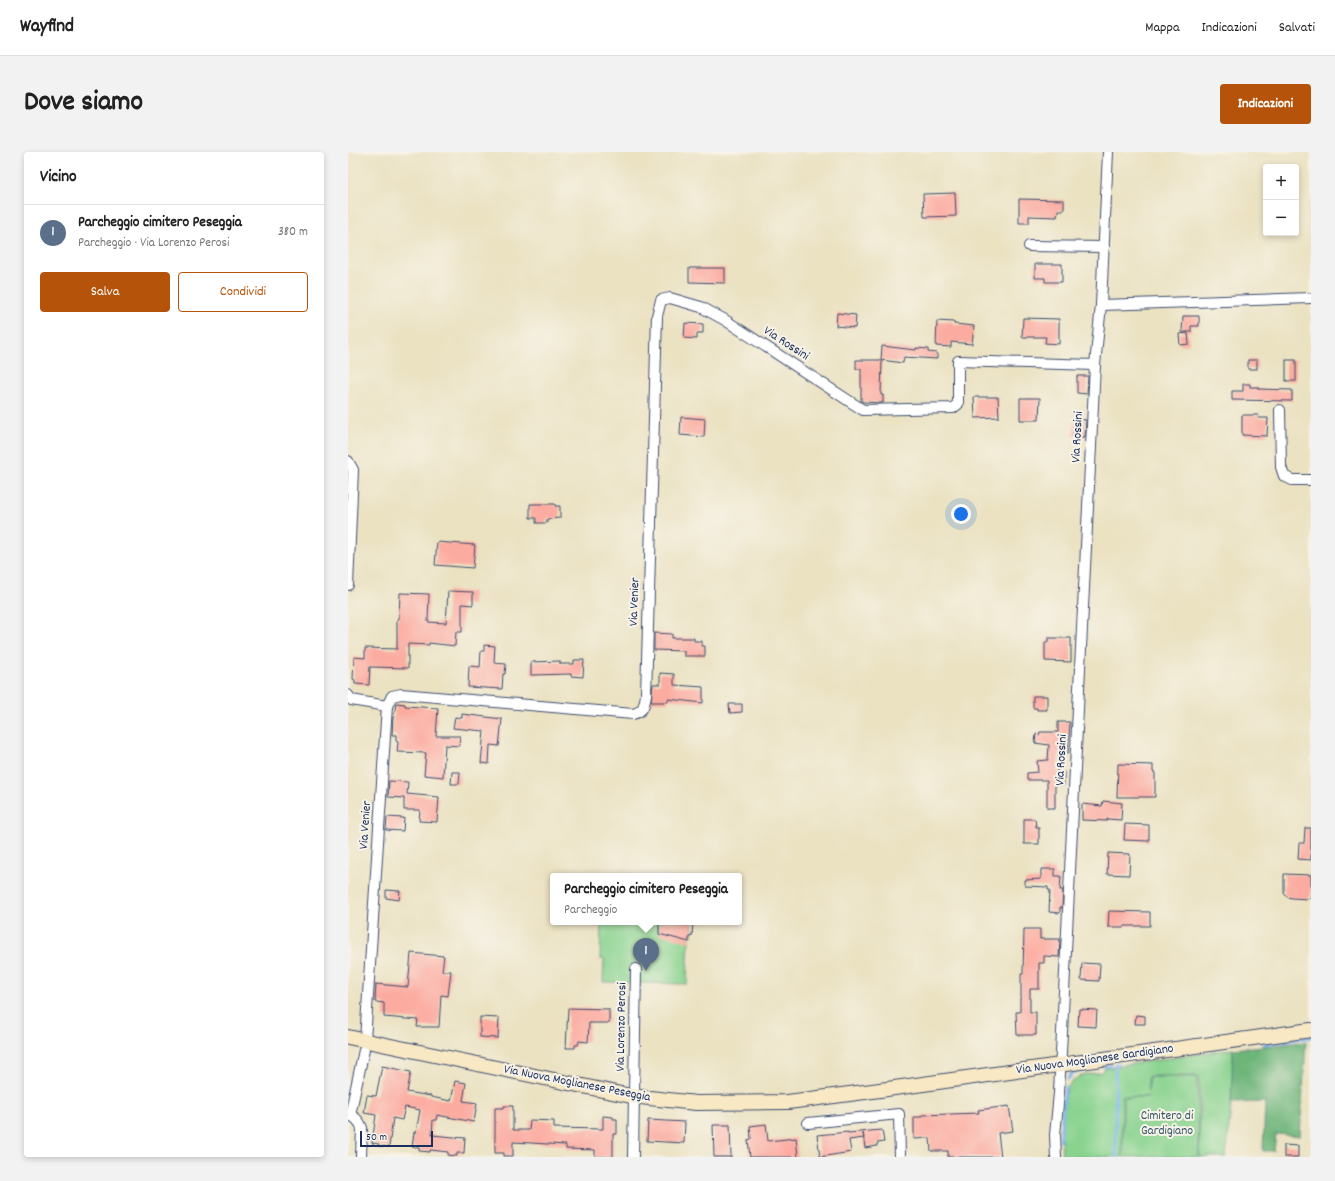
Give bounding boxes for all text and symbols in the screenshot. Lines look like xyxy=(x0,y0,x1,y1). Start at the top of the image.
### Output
text: Wayfind xyxy=(20,14,74,41)
text: Mappa xyxy=(1145,18,1180,38)
text: Indicazioni xyxy=(1202,18,1257,38)
text: Salvati xyxy=(1279,18,1315,38)
text: Dove siamo xyxy=(24,84,143,124)
button: Indicazioni xyxy=(1220,84,1311,124)
map controls xyxy=(1263,164,1299,236)
button: + xyxy=(1263,164,1299,200)
text: Vicino xyxy=(40,166,77,190)
button: − xyxy=(1263,200,1299,236)
text: Parcheggio cimitero Peseggia xyxy=(78,212,242,234)
text: 1 xyxy=(52,223,54,242)
text: 380 m xyxy=(278,223,308,242)
text: Parcheggio · Via Lorenzo Perosi xyxy=(78,234,229,253)
button: Salva xyxy=(40,272,170,312)
button: Condividi xyxy=(178,272,308,312)
street label: Via Rossini xyxy=(759,322,813,366)
street label: Via Rossini xyxy=(1067,410,1089,463)
your location xyxy=(951,504,971,524)
street label: Via Venier xyxy=(625,577,645,627)
street label: Via Rossini xyxy=(1051,733,1073,786)
street label: Via Venier xyxy=(355,800,377,850)
popup xyxy=(550,873,742,925)
text: Parcheggio cimitero Peseggia xyxy=(564,879,728,901)
text: Parcheggio xyxy=(564,901,617,920)
pin: 1 xyxy=(633,938,659,971)
street label: Via Lorenzo Perosi xyxy=(612,982,632,1072)
street label: Via Nuova Moglianese Gardigiano xyxy=(1015,1040,1175,1080)
street label: Via Nuova Moglianese Peseggia xyxy=(502,1060,653,1108)
park label: Cimitero di Gardigiano xyxy=(1141,1107,1194,1141)
scale bar xyxy=(360,1129,433,1148)
text: 50 m xyxy=(366,1130,387,1146)

